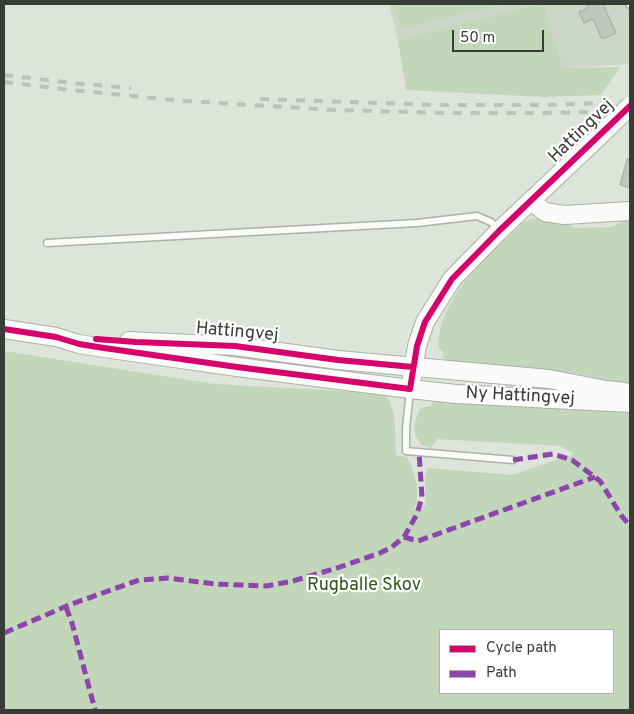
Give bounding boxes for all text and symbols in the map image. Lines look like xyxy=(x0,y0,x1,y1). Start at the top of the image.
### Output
scale bar xyxy=(454,20,546,52)
text: 50 m xyxy=(460,29,495,48)
street label: Hattingvej xyxy=(545,95,619,169)
street label: Hattingvej xyxy=(195,319,279,347)
street label: Ny Hattingvej xyxy=(465,383,575,411)
park label: Rugballe Skov xyxy=(307,575,421,597)
legend xyxy=(439,629,614,694)
text: Cycle path xyxy=(486,639,557,658)
text: Path xyxy=(486,664,517,683)

